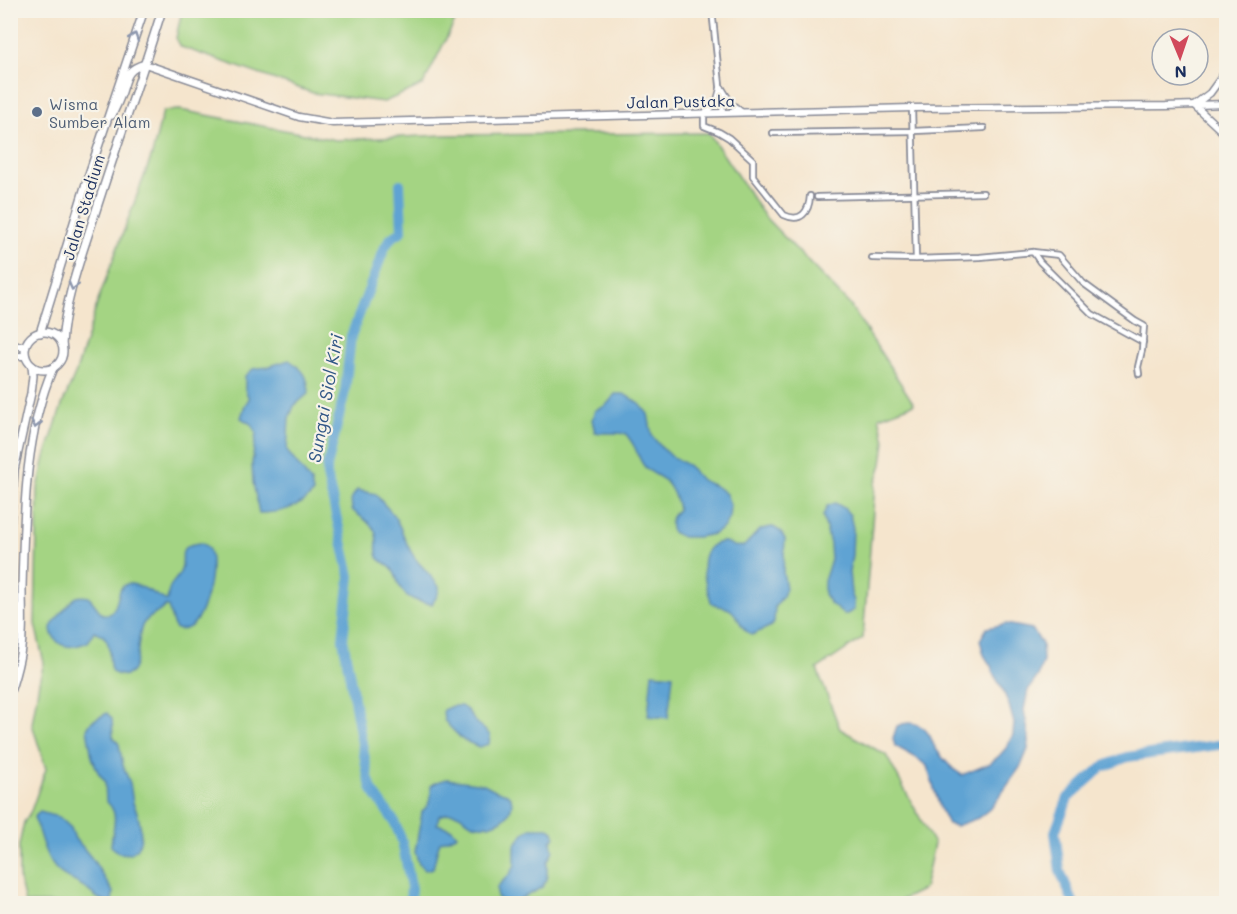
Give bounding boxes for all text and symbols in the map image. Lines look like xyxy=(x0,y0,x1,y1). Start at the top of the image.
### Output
north arrow xyxy=(1150,27,1210,87)
one-way arrow xyxy=(127,32,140,43)
text: N xyxy=(1174,62,1187,83)
street label: Jalan Pustaka xyxy=(627,90,735,112)
place label: Wisma Sumber Alam xyxy=(49,93,151,132)
marker: Wisma Sumber Alam xyxy=(30,105,44,119)
street label: Jalan Stadium xyxy=(57,152,109,262)
one-way arrow xyxy=(68,281,81,291)
water label: Sungai Siol Kiri xyxy=(302,331,348,464)
one-way arrow xyxy=(31,418,44,428)

